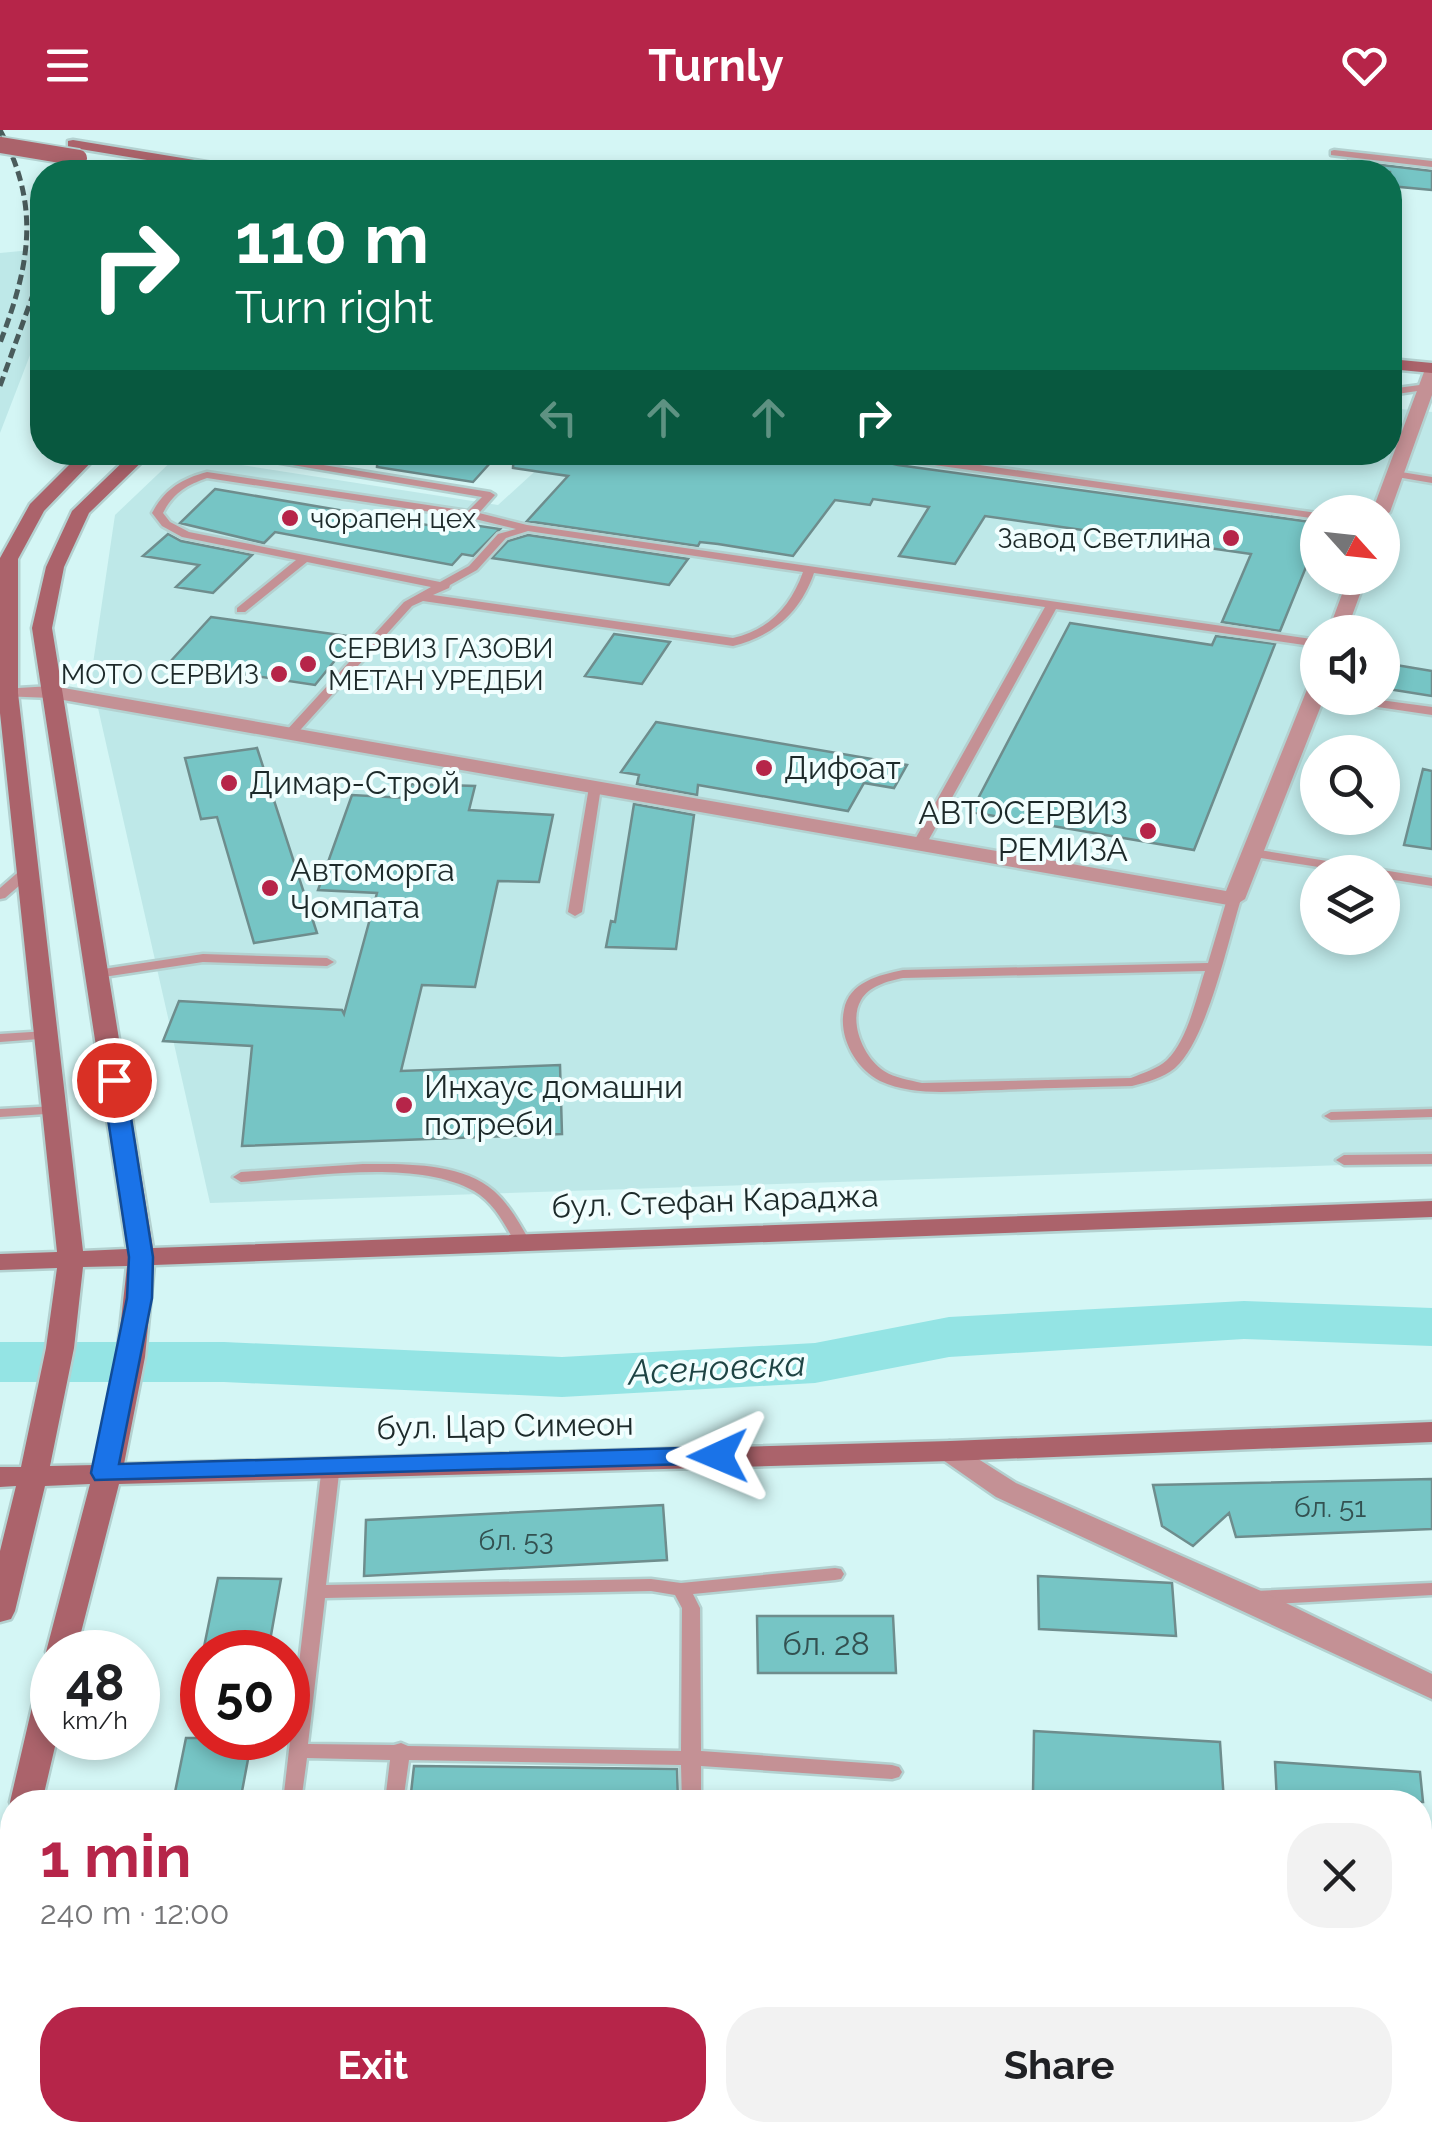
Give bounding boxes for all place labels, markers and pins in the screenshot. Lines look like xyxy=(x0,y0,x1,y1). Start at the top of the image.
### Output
place label: чорапен цех xyxy=(310,502,476,535)
marker: чорапен цех xyxy=(279,507,301,529)
place label: Завод Светлина xyxy=(997,522,1211,555)
marker: Завод Светлина xyxy=(1220,527,1242,549)
place label: СЕРВИЗ ГАЗОВИ МЕТАН УРЕДБИ xyxy=(328,632,553,697)
marker: СЕРВИЗ ГАЗОВИ МЕТАН УРЕДБИ xyxy=(297,653,319,675)
place label: МОТО СЕРВИЗ xyxy=(61,658,259,691)
marker: МОТО СЕРВИЗ xyxy=(268,663,290,685)
place label: Дифоат xyxy=(784,749,901,786)
marker: Дифоат xyxy=(753,757,775,779)
place label: Димар-Строй xyxy=(249,764,460,801)
marker: Димар-Строй xyxy=(218,772,240,794)
place label: АВТОСЕРВИЗ РЕМИЗА xyxy=(918,794,1128,868)
marker: АВТОСЕРВИЗ РЕМИЗА xyxy=(1137,820,1159,842)
place label: Автоморга Чомпата xyxy=(290,851,455,925)
marker: Автоморга Чомпата xyxy=(259,877,281,899)
pin xyxy=(72,1038,157,1123)
place label: Инхаус домашни потреби xyxy=(424,1068,683,1142)
marker: Инхаус домашни потреби xyxy=(393,1094,415,1116)

